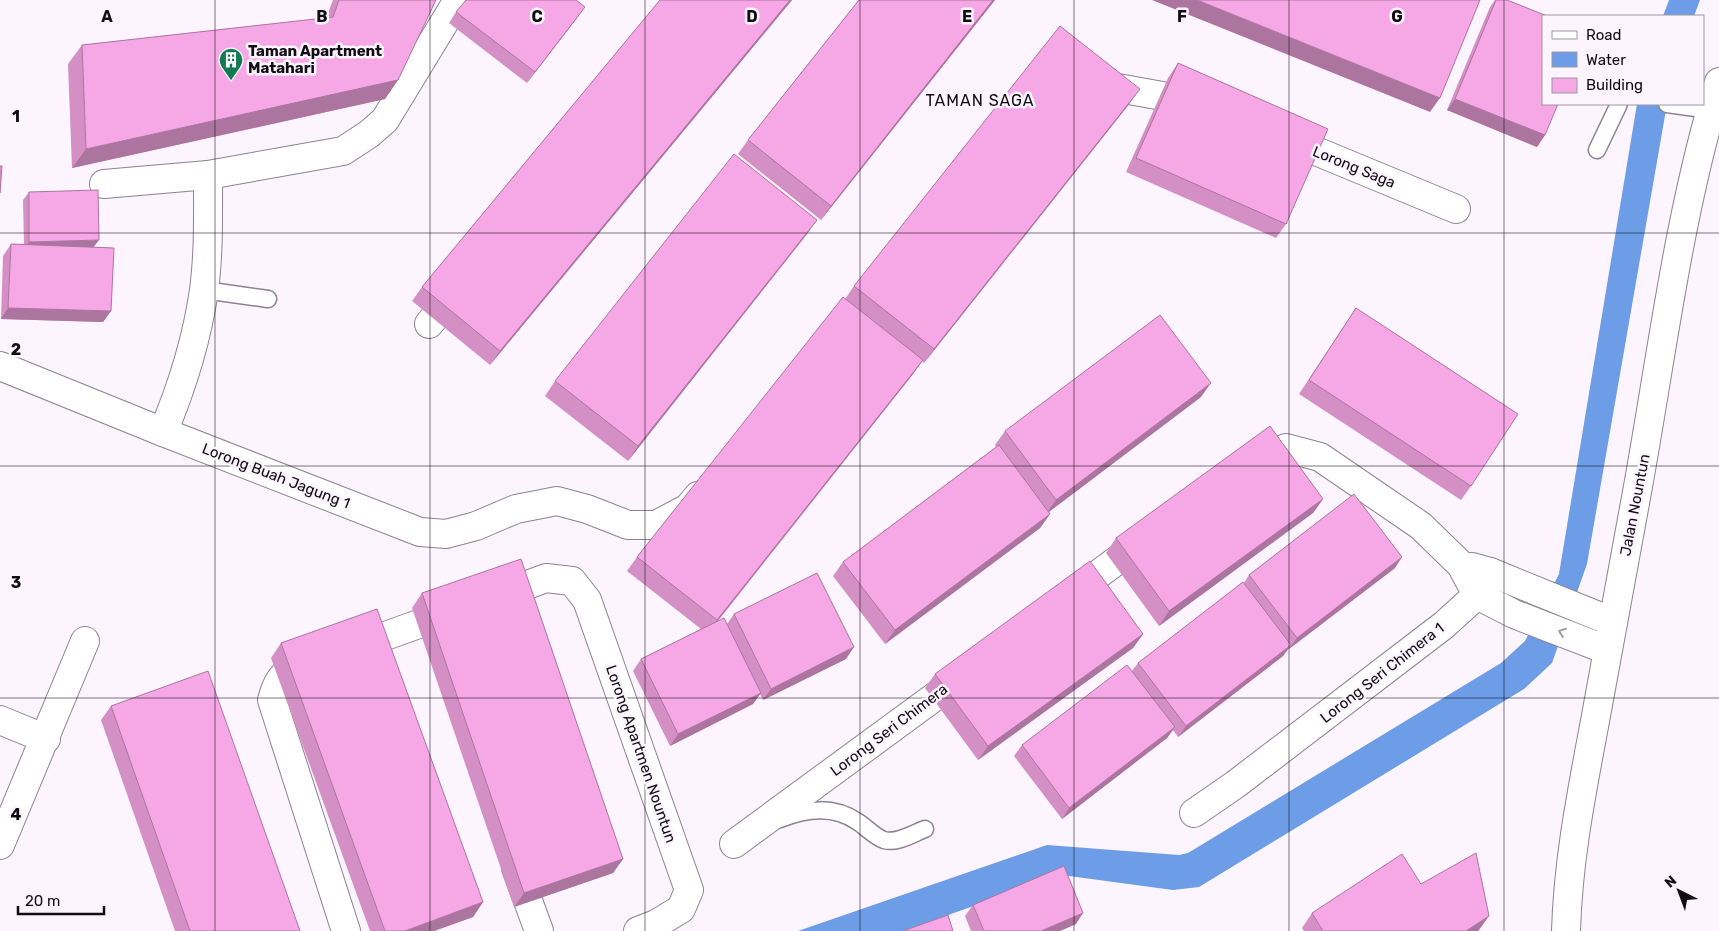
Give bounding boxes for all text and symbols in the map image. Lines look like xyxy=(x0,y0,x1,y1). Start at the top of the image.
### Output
text: A xyxy=(101,7,113,26)
text: B xyxy=(316,7,328,26)
text: C xyxy=(531,7,543,26)
text: D xyxy=(746,7,758,26)
text: E xyxy=(962,7,972,26)
text: F xyxy=(1177,7,1187,26)
text: G xyxy=(1391,7,1403,26)
legend xyxy=(1542,15,1704,105)
text: Road xyxy=(1586,26,1622,44)
place label: Taman Apartment Matahari xyxy=(248,42,382,77)
building icon: Taman Apartment Matahari xyxy=(218,47,244,81)
text: Water xyxy=(1586,51,1626,69)
text: Building xyxy=(1586,76,1643,94)
district label: TAMAN SAGA xyxy=(926,91,1034,110)
text: 1 xyxy=(12,107,20,126)
street label: Lorong Saga xyxy=(1310,142,1398,192)
text: 2 xyxy=(11,340,21,359)
street label: Lorong Buah Jagung 1 xyxy=(200,440,352,512)
street label: Jalan Nountun xyxy=(1616,453,1654,557)
text: 3 xyxy=(11,573,21,592)
street label: Lorong Seri Chimera 1 xyxy=(1317,619,1447,727)
one-way arrow xyxy=(1558,628,1567,638)
street label: Lorong Apartmen Nountun xyxy=(602,663,680,845)
street label: Lorong Seri Chimera xyxy=(827,680,951,780)
text: 4 xyxy=(11,805,22,824)
north arrow xyxy=(1654,866,1704,916)
text: N xyxy=(1661,872,1680,891)
scale bar xyxy=(18,884,104,916)
text: 20 m xyxy=(25,892,60,910)

